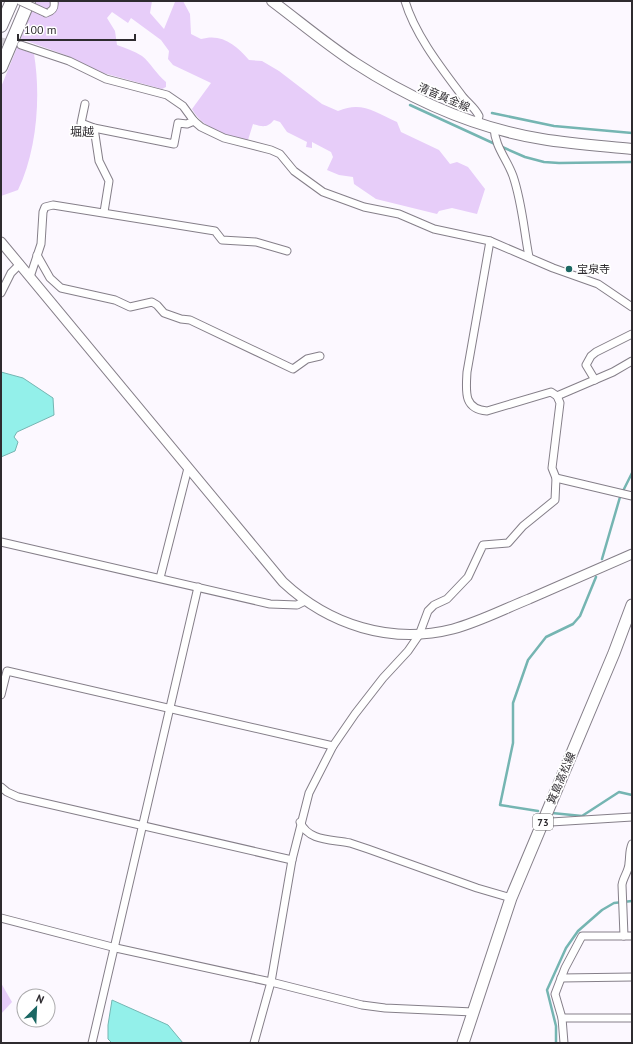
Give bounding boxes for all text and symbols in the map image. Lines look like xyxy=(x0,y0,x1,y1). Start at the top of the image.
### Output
scale bar xyxy=(18,16,135,42)
text: 100 m xyxy=(24,22,57,37)
street label: 清音真金線 xyxy=(416,80,472,114)
district label: 堀越 xyxy=(70,124,94,139)
place label: 宝泉寺 xyxy=(577,262,610,276)
marker: 宝泉寺 xyxy=(564,264,574,274)
street label: 箕島高松線 xyxy=(544,750,578,806)
road number: 73 xyxy=(533,814,553,830)
north arrow xyxy=(16,988,56,1028)
text: N xyxy=(34,991,46,1007)

